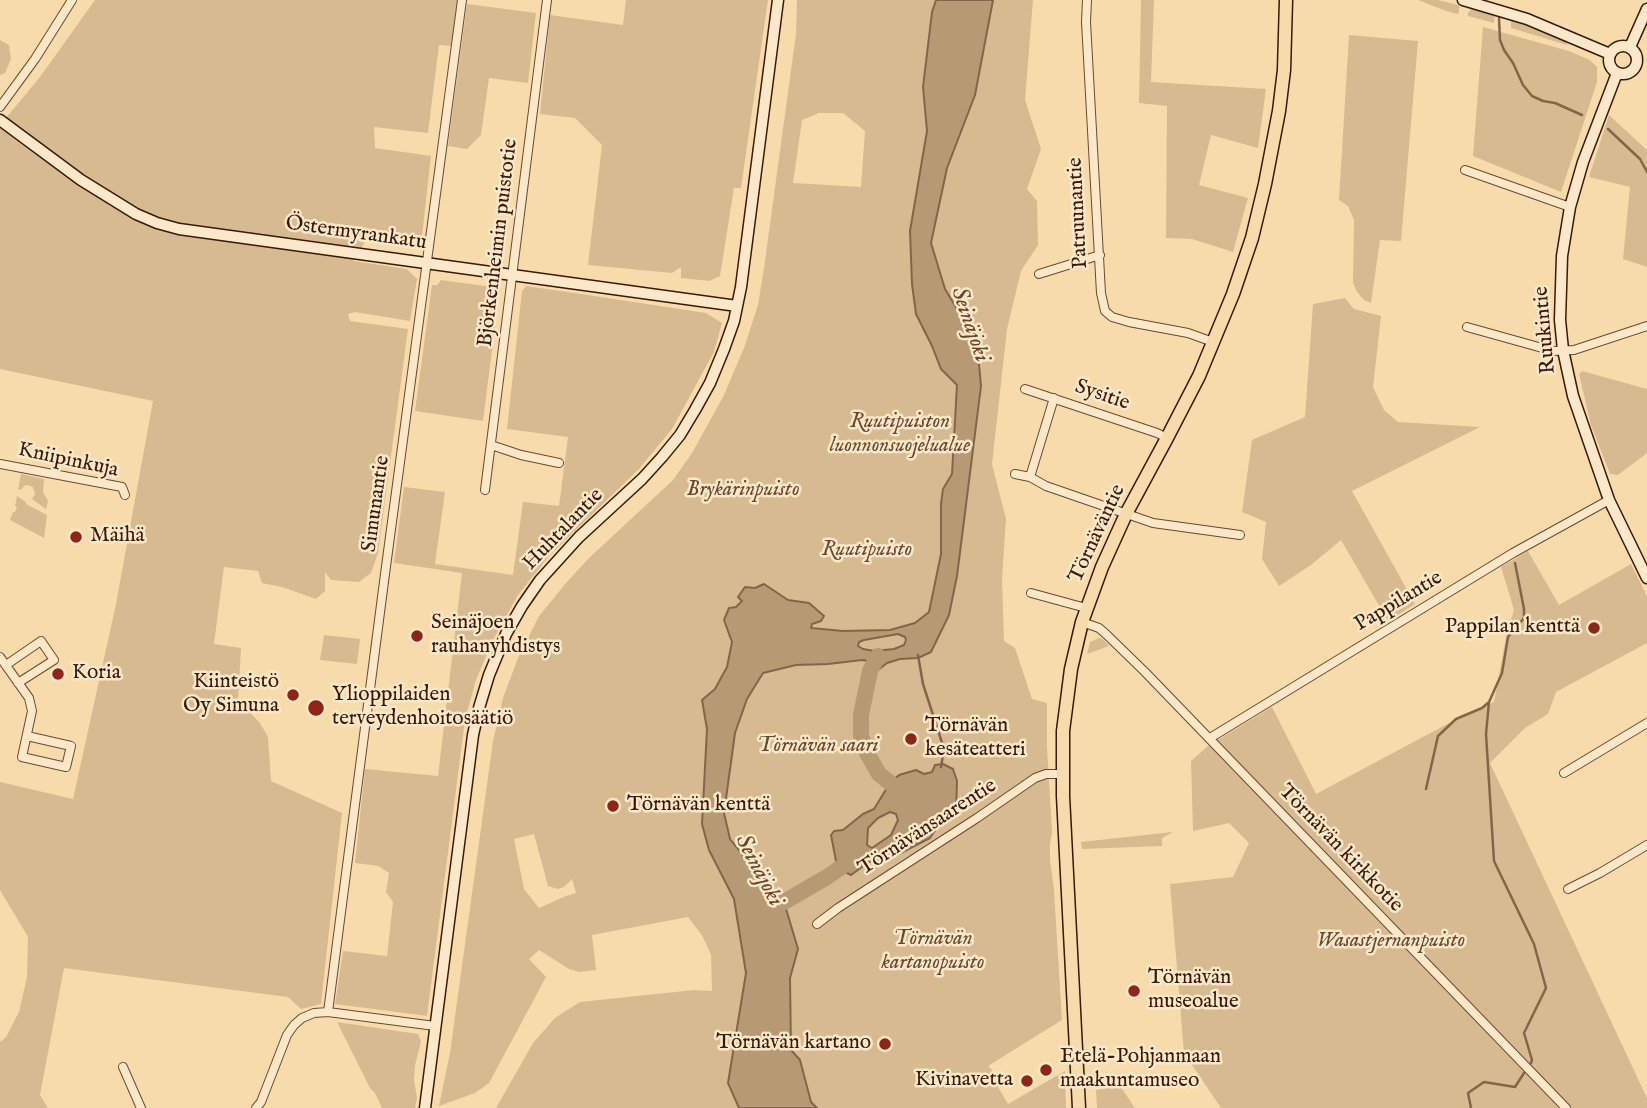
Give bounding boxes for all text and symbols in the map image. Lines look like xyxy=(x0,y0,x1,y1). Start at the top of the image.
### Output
street label: Björkenheimin puistotie xyxy=(474,137,524,349)
street label: Patruunantie xyxy=(1063,157,1095,269)
street label: Östermyrankatu xyxy=(284,212,428,256)
water label: Seinäjoki xyxy=(943,284,995,366)
street label: Ruukintie xyxy=(1530,285,1562,375)
street label: Sysitie xyxy=(1071,375,1133,417)
park label: Ruutipuiston luonnonsuojelualue xyxy=(830,410,970,460)
street label: Kniipinkuja xyxy=(16,438,120,484)
street label: Simunantie xyxy=(358,454,396,554)
park label: Brykärinpuisto xyxy=(686,478,800,504)
street label: Törnäväntie xyxy=(1064,481,1132,587)
street label: Huhtalantie xyxy=(519,484,609,576)
place label: Mäihä xyxy=(90,524,145,550)
marker: Mäihä xyxy=(68,529,84,545)
park label: Ruutipuisto xyxy=(822,538,912,564)
street label: Pappilantie xyxy=(1351,566,1447,638)
place label: Seinäjoen rauhanyhdistys xyxy=(431,611,560,661)
place label: Pappilan kenttä xyxy=(1445,615,1580,641)
marker: Pappilan kenttä xyxy=(1586,620,1602,636)
marker: Seinäjoen rauhanyhdistys xyxy=(409,628,425,644)
place label: Koria xyxy=(72,661,121,687)
marker: Koria xyxy=(50,666,66,682)
place label: Kiinteistö Oy Simuna xyxy=(183,670,279,720)
place label: Ylioppilaiden terveydenhoitosäätiö xyxy=(332,683,513,733)
marker: Kiinteistö Oy Simuna xyxy=(285,687,301,703)
marker: Ylioppilaiden terveydenhoitosäätiö xyxy=(306,698,326,718)
place label: Törnävän kesäteatteri xyxy=(925,714,1025,764)
marker: Törnävän kesäteatteri xyxy=(903,731,919,747)
park label: Törnävän saari xyxy=(757,734,879,760)
street label: Törnävänsaarentie xyxy=(854,774,1002,882)
street label: Törnävän kirkkotie xyxy=(1272,780,1408,918)
place label: Törnävän kenttä xyxy=(627,793,770,819)
marker: Törnävän kenttä xyxy=(605,798,621,814)
water label: Seinäjoki xyxy=(728,830,788,912)
park label: Törnävän kartanopuisto xyxy=(882,927,984,977)
park label: Wasastjernanpuisto xyxy=(1317,929,1465,955)
place label: Törnävän museoalue xyxy=(1148,966,1239,1016)
marker: Törnävän museoalue xyxy=(1126,983,1142,999)
place label: Törnävän kartano xyxy=(716,1031,871,1057)
marker: Törnävän kartano xyxy=(877,1036,893,1052)
place label: Etelä-Pohjanmaan maakuntamuseo xyxy=(1060,1045,1221,1095)
marker: Etelä-Pohjanmaan maakuntamuseo xyxy=(1038,1062,1054,1078)
place label: Kivinavetta xyxy=(915,1068,1013,1094)
marker: Kivinavetta xyxy=(1019,1073,1035,1089)

